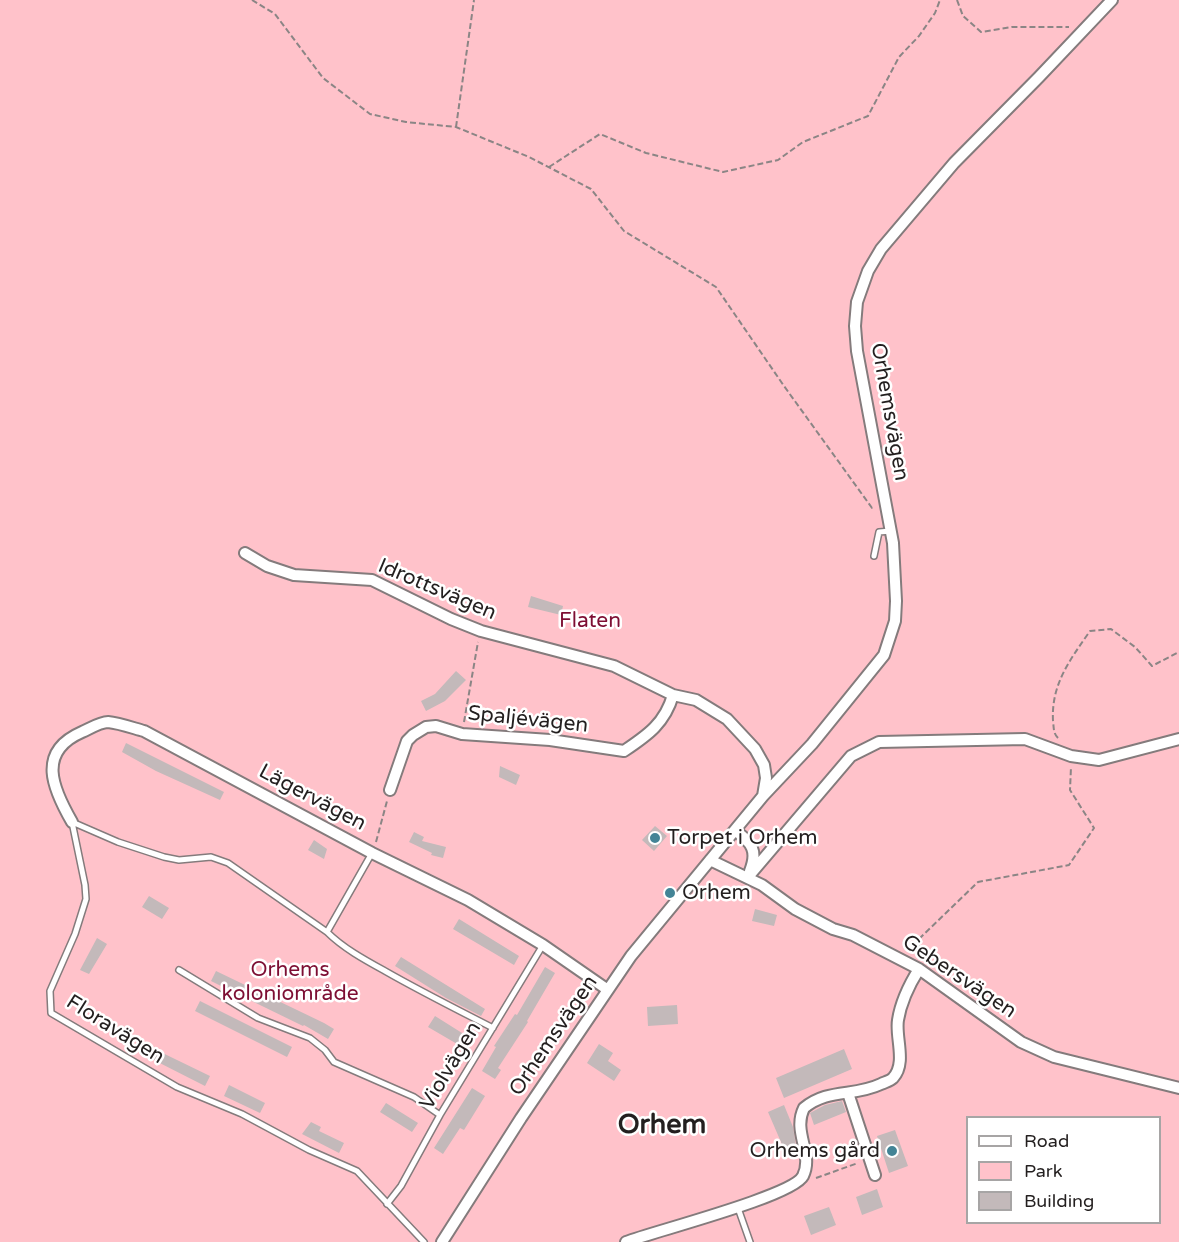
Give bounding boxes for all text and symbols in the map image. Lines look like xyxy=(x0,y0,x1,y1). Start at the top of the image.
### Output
street label: Orhemsvägen xyxy=(864,341,914,483)
street label: Idrottsvägen xyxy=(374,554,500,626)
park label: Flaten xyxy=(559,608,621,634)
street label: Spaljévägen xyxy=(467,701,589,739)
street label: Lägervägen xyxy=(254,759,370,837)
place label: Torpet i Orhem xyxy=(667,825,817,851)
marker: Torpet i Orhem xyxy=(648,831,662,845)
place label: Orhem xyxy=(682,880,751,906)
marker: Orhem xyxy=(663,886,677,900)
street label: Gebersvägen xyxy=(897,930,1021,1024)
park label: Orhems koloniområde xyxy=(221,957,359,1007)
street label: Orhemsvägen xyxy=(505,971,603,1101)
street label: Floravägen xyxy=(61,990,169,1070)
street label: Violvägen xyxy=(415,1017,487,1115)
district label: Orhem xyxy=(618,1110,706,1142)
legend xyxy=(966,1116,1161,1224)
text: Road xyxy=(1024,1130,1069,1152)
place label: Orhems gård xyxy=(750,1138,880,1164)
marker: Orhems gård xyxy=(885,1144,899,1158)
text: Park xyxy=(1024,1160,1062,1182)
text: Building xyxy=(1024,1190,1094,1212)

